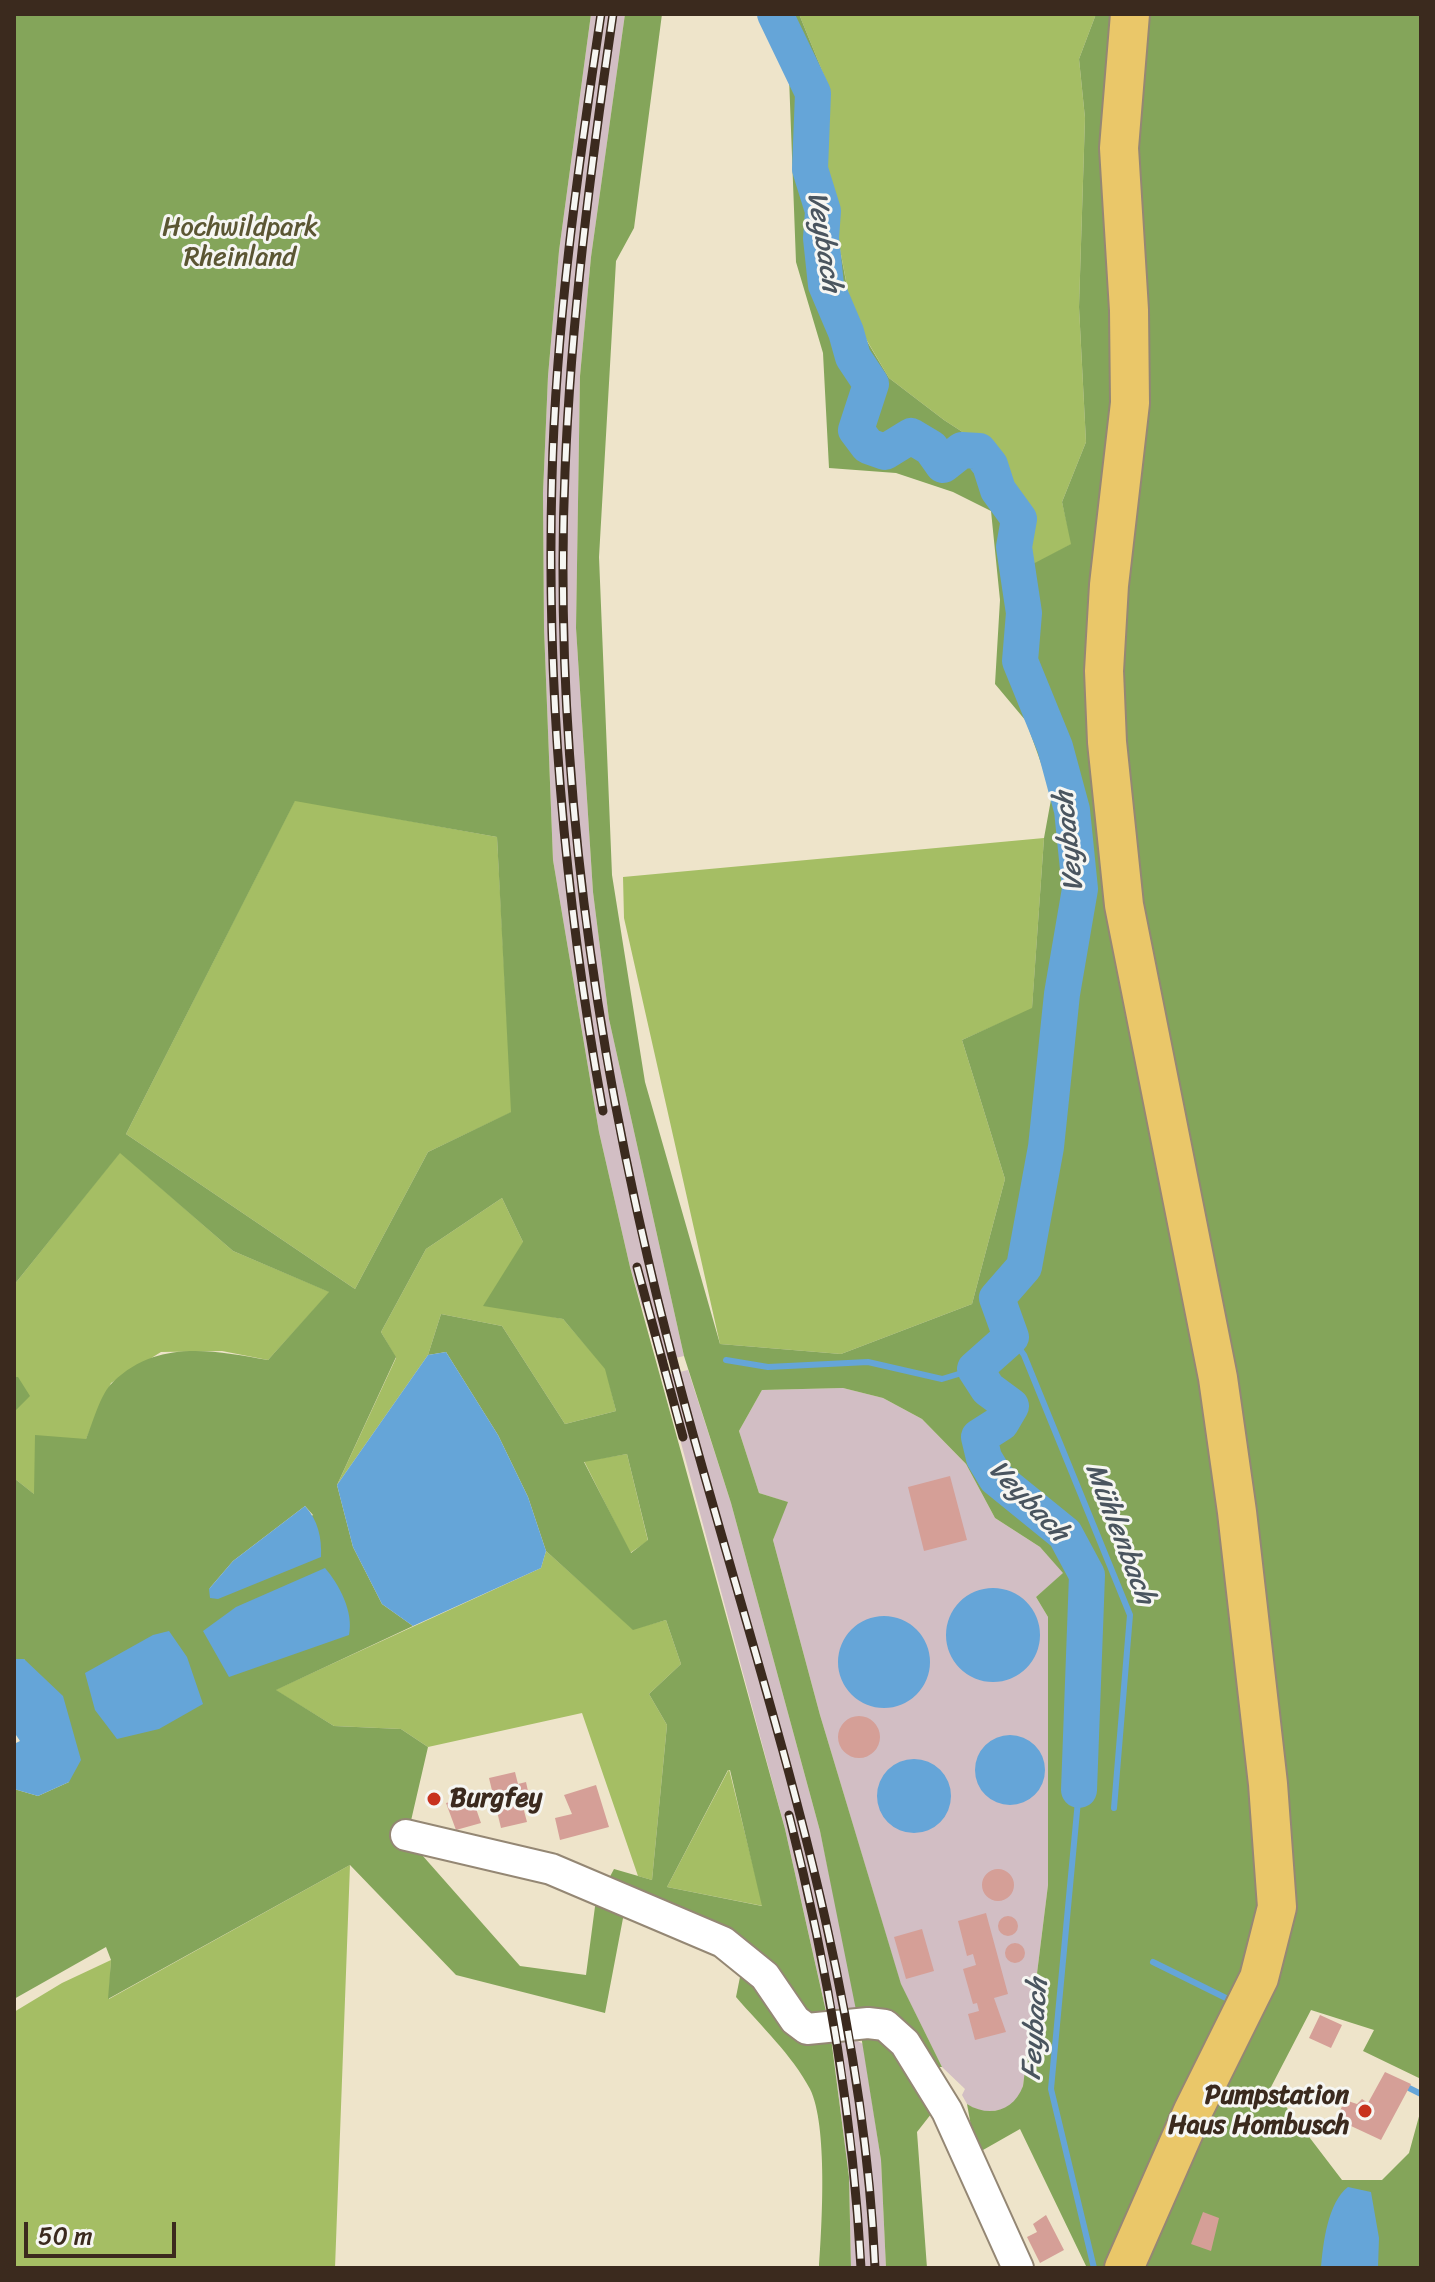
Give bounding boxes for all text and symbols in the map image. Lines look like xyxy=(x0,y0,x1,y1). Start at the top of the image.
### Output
water label: Veybach xyxy=(799,190,847,294)
park label: Hochwildpark Rheinland xyxy=(162,212,318,274)
water label: Veybach xyxy=(1048,789,1092,893)
water label: Veybach xyxy=(981,1454,1075,1550)
water label: Mühlenbach xyxy=(1077,1459,1161,1609)
place label: Burgfey xyxy=(450,1783,542,1815)
marker: Burgfey xyxy=(425,1790,443,1808)
water label: Feybach xyxy=(1016,1977,1056,2081)
place label: Pumpstation Haus Hombusch xyxy=(1168,2080,1349,2142)
marker: Pumpstation Haus Hombusch xyxy=(1356,2102,1374,2120)
scale bar xyxy=(28,2206,180,2256)
text: 50 m xyxy=(38,2215,93,2257)

